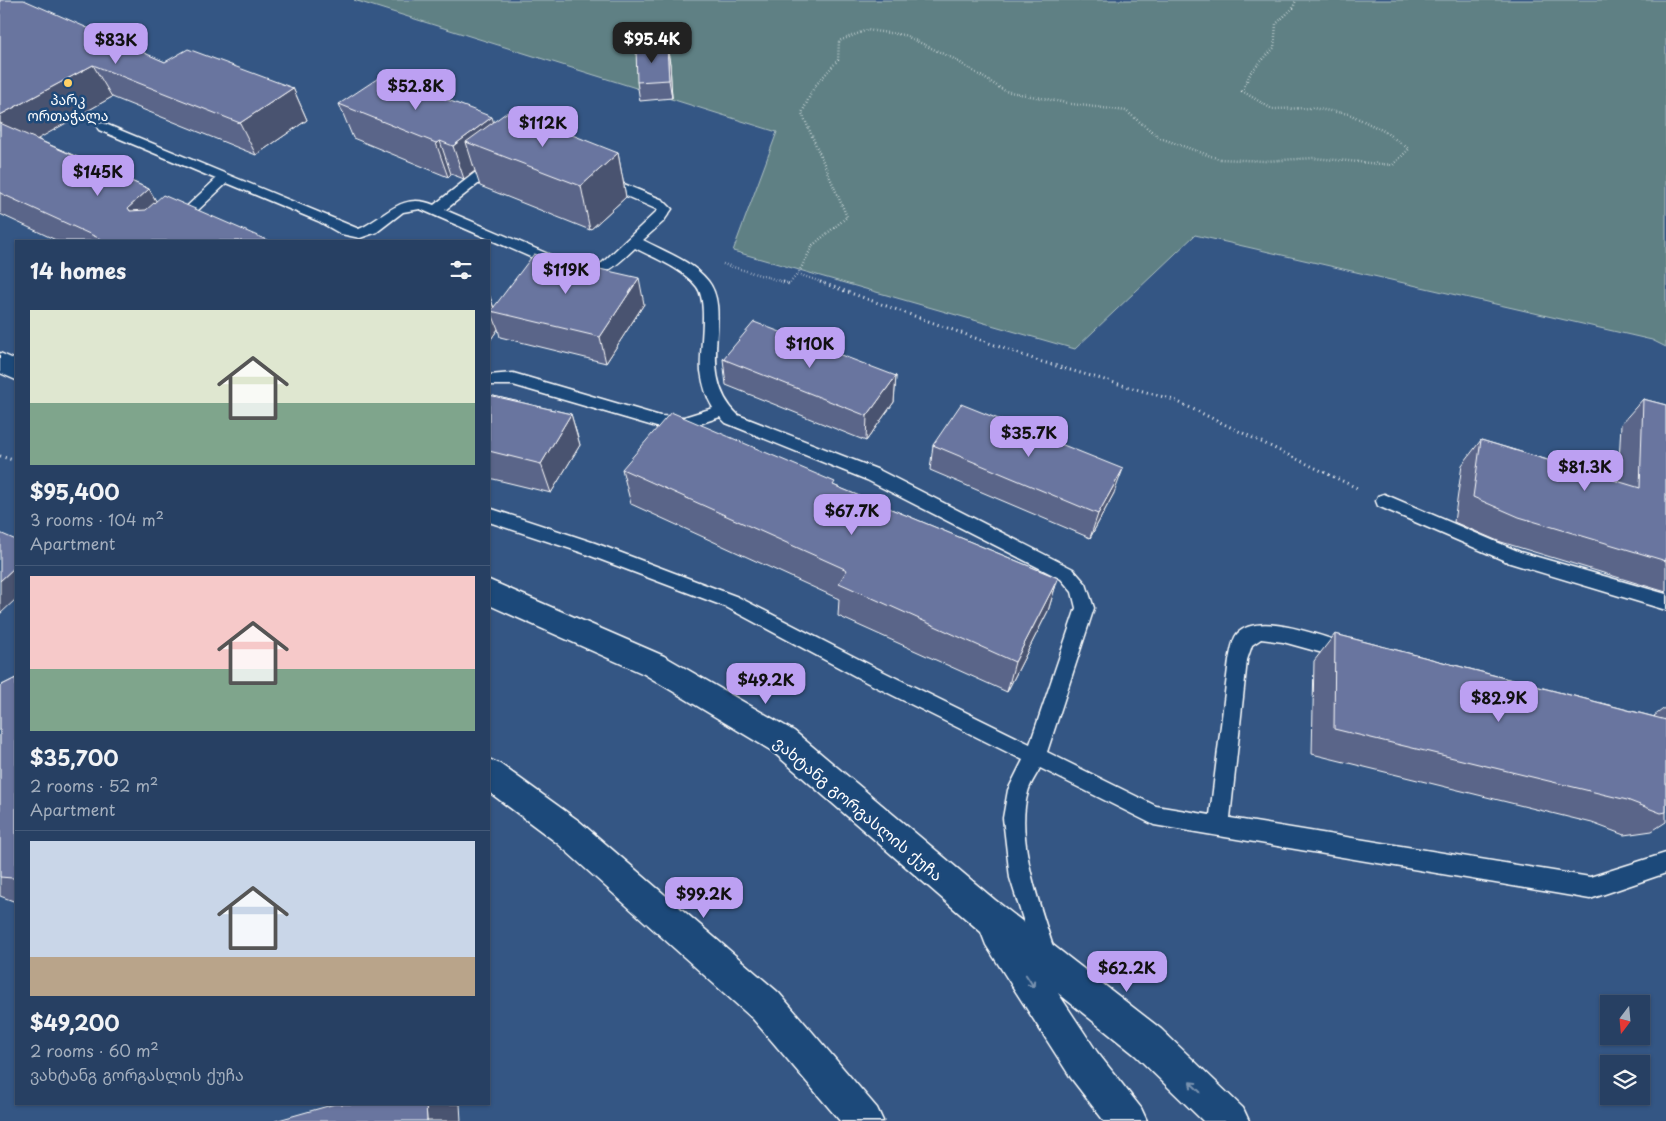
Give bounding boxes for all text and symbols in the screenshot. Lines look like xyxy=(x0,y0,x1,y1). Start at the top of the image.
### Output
pin: $83K xyxy=(86,22,146,65)
pin: $95.4K xyxy=(611,22,693,64)
text: $95.4K xyxy=(624,26,680,50)
text: $83K xyxy=(95,27,137,51)
pin: $52.8K xyxy=(375,68,457,111)
text: $52.8K xyxy=(388,73,444,97)
marker: პარკ ორთაჭალა xyxy=(62,77,74,89)
place label: პარკ ორთაჭალა xyxy=(27,89,109,126)
pin: $112K xyxy=(508,106,578,148)
text: $112K xyxy=(519,110,567,134)
pin: $145K xyxy=(63,154,133,197)
text: $145K xyxy=(73,159,123,183)
pin: $119K xyxy=(531,252,601,295)
text: 14 homes xyxy=(30,254,126,286)
icon: filters xyxy=(447,256,475,284)
text: $119K xyxy=(543,257,589,281)
pin: $110K xyxy=(775,326,845,369)
text: $110K xyxy=(786,331,834,355)
icon: home xyxy=(208,343,298,433)
pin: $35.7K xyxy=(988,416,1070,458)
text: $35.7K xyxy=(1001,420,1057,444)
pin: $81.3K xyxy=(1544,450,1626,492)
text: $81.3K xyxy=(1558,454,1612,478)
text: $95,400 xyxy=(30,475,120,507)
pin: $67.7K xyxy=(811,494,893,536)
text: $67.7K xyxy=(825,498,879,522)
text: 3 rooms · 104 m² xyxy=(30,507,164,531)
text: Apartment xyxy=(30,531,115,555)
icon: home xyxy=(208,608,298,698)
pin: $49.2K xyxy=(725,662,807,705)
text: $49.2K xyxy=(737,667,795,691)
pin: $82.9K xyxy=(1458,680,1540,723)
text: $82.9K xyxy=(1471,685,1527,709)
street label: ვახტანგ გორგასლის ქუჩა xyxy=(769,730,949,886)
text: $35,700 xyxy=(30,741,119,773)
text: 2 rooms · 52 m² xyxy=(30,773,158,797)
text: Apartment xyxy=(30,797,115,821)
icon: home xyxy=(208,873,298,963)
pin: $99.2K xyxy=(663,876,745,919)
text: $99.2K xyxy=(676,881,732,905)
pin: $62.2K xyxy=(1086,950,1168,993)
text: $62.2K xyxy=(1098,955,1156,979)
one-way arrow xyxy=(1025,973,1035,987)
north arrow xyxy=(1600,995,1650,1045)
map controls xyxy=(1600,995,1650,1105)
text: $49,200 xyxy=(30,1006,120,1038)
text: 2 rooms · 60 m² xyxy=(30,1038,159,1062)
button: layers xyxy=(1600,1055,1650,1105)
text: ვახტანგ გორგასლის ქუჩა xyxy=(30,1062,244,1086)
one-way arrow xyxy=(1188,1081,1201,1093)

